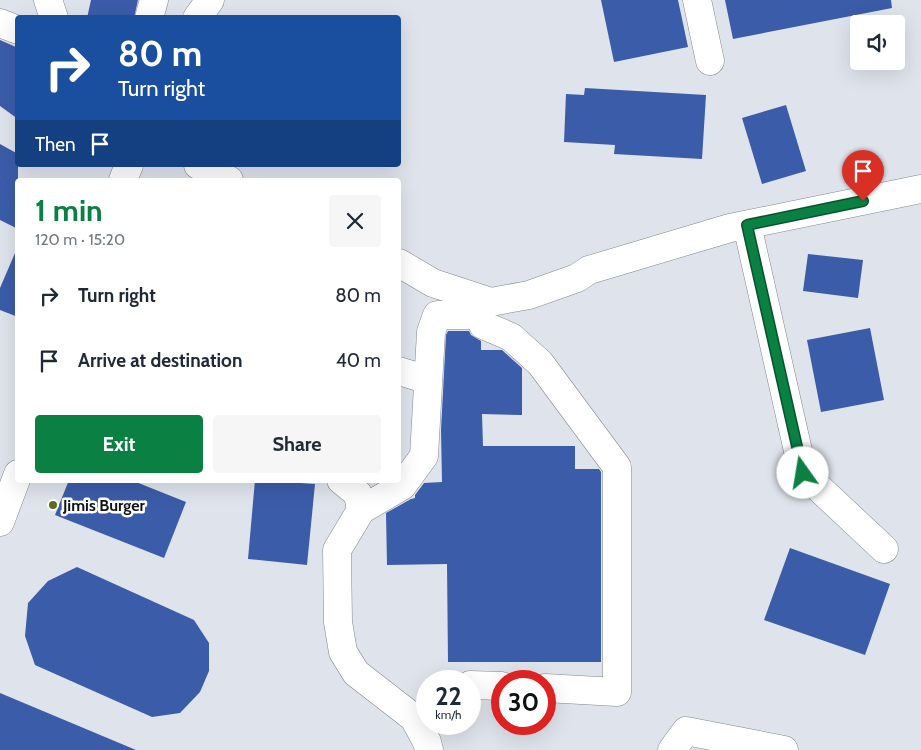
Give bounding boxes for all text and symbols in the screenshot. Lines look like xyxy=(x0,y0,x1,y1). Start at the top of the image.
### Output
map controls xyxy=(850,15,905,70)
button: sound xyxy=(850,15,905,70)
text: 80 m xyxy=(118,32,202,75)
icon: right xyxy=(35,35,100,100)
text: Turn right xyxy=(118,75,205,102)
icon: arrive xyxy=(86,130,114,158)
text: Then xyxy=(35,133,76,156)
pin xyxy=(842,150,884,201)
icon: arrive xyxy=(849,157,877,185)
text: 1 min xyxy=(35,192,103,229)
button: close xyxy=(329,195,381,247)
text: 120 m · 15:20 xyxy=(35,230,125,249)
icon: right xyxy=(35,282,63,310)
text: Turn right xyxy=(78,284,156,307)
text: 80 m xyxy=(335,284,381,307)
icon: arrive xyxy=(35,347,63,375)
text: Arrive at destination xyxy=(78,349,242,372)
text: 40 m xyxy=(336,349,381,372)
button: Exit xyxy=(35,415,203,473)
button: Share xyxy=(213,415,381,473)
position arrow xyxy=(776,446,828,498)
place label: Jimis Burger xyxy=(62,496,145,515)
marker: Jimis Burger xyxy=(47,499,59,511)
speed limit sign: 30 xyxy=(491,670,556,735)
text: 22 xyxy=(435,681,462,711)
text: km/h xyxy=(435,707,462,722)

